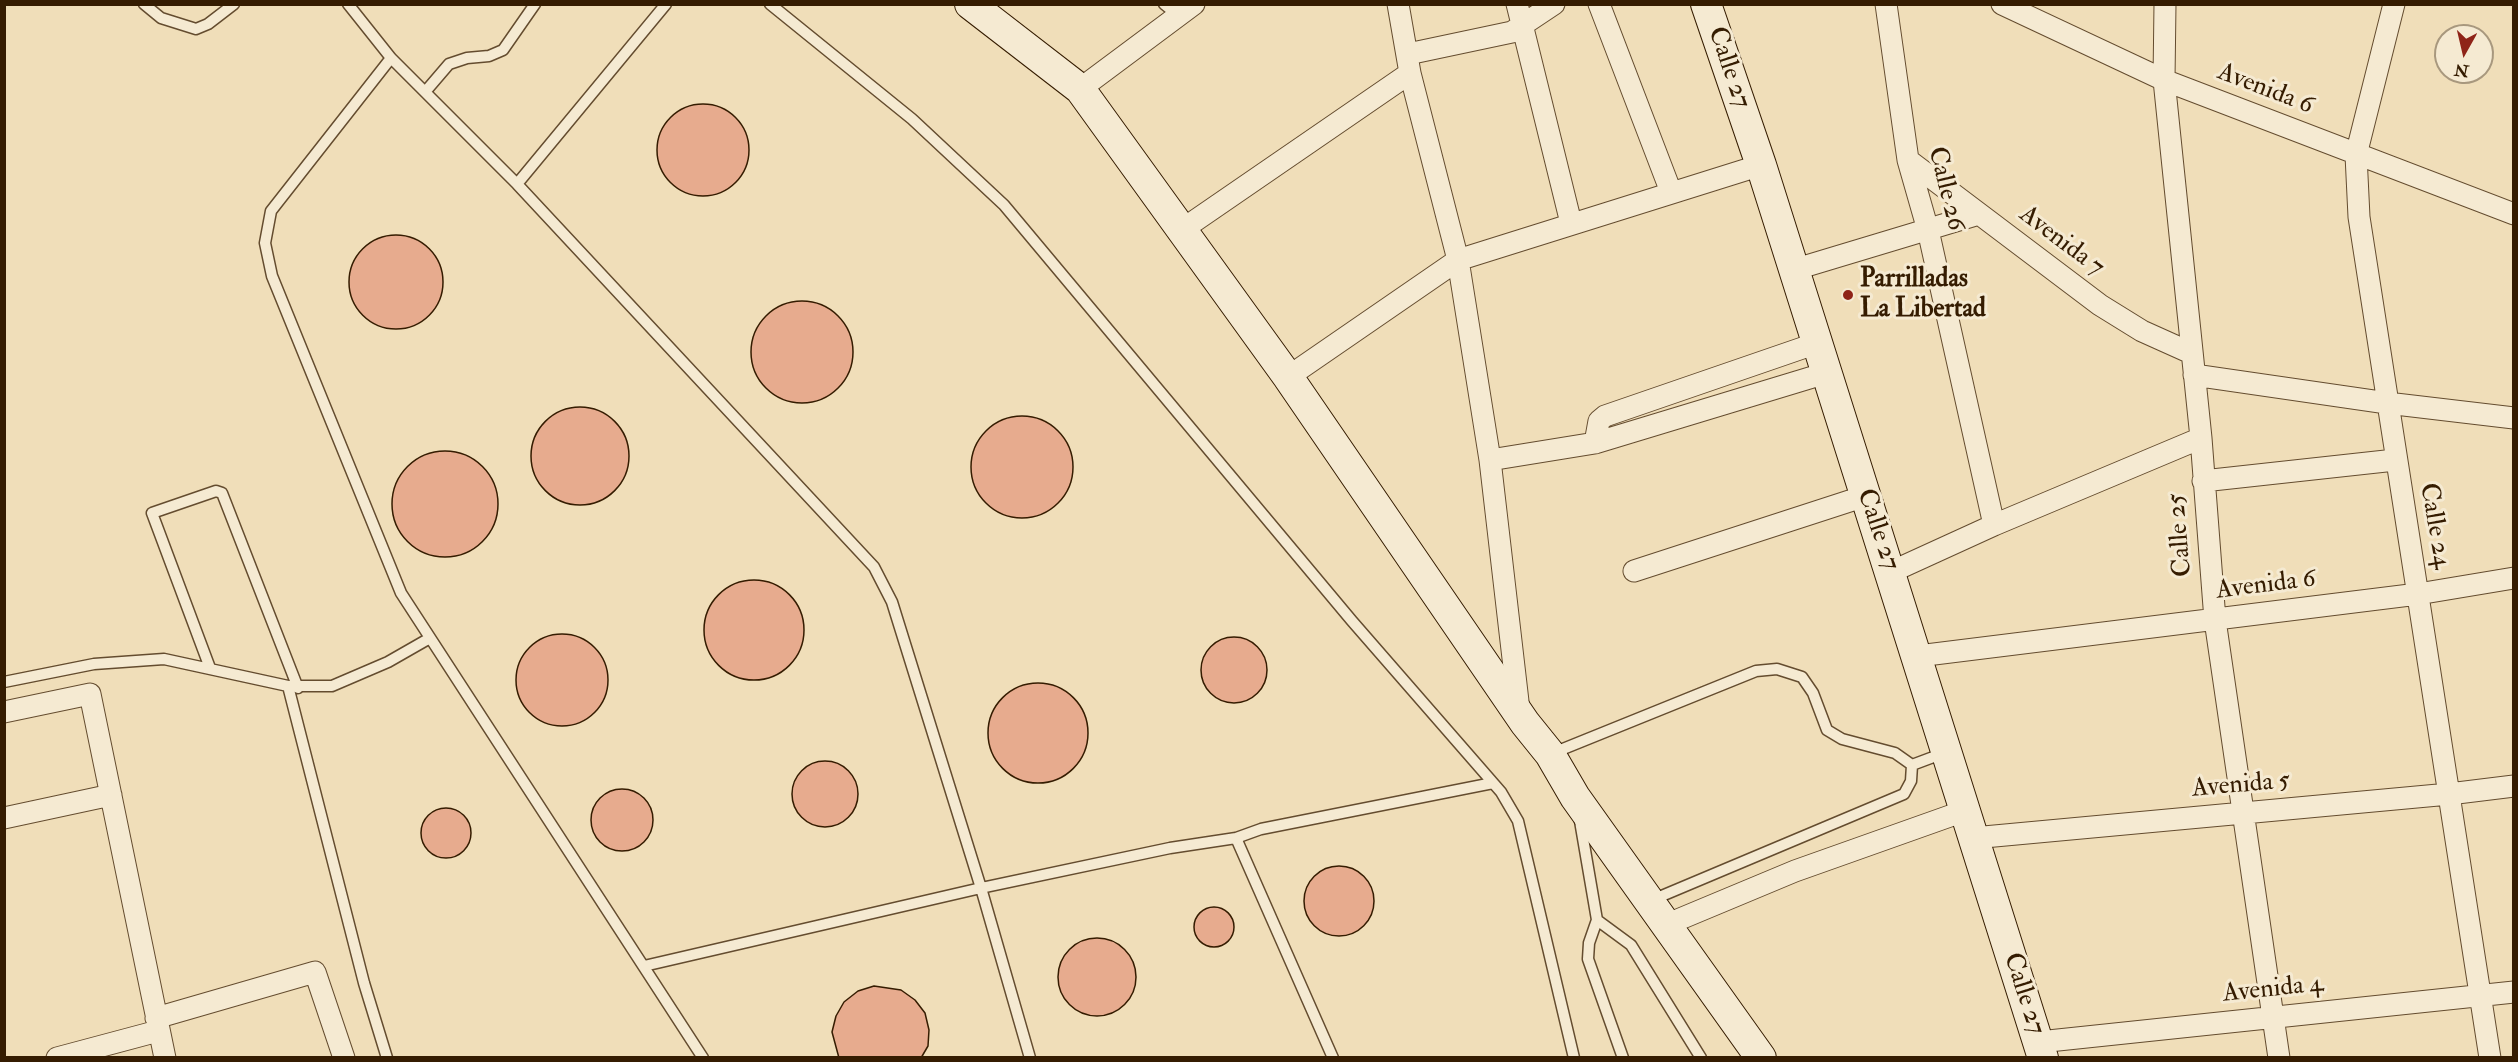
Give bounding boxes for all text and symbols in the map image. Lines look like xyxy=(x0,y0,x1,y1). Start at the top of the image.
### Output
street label: Calle 27 xyxy=(1700,23,1756,113)
north arrow xyxy=(2434,24,2494,84)
street label: Avenida 6 xyxy=(2213,58,2317,122)
text: N xyxy=(2453,59,2470,81)
street label: Calle 26 xyxy=(1920,144,1970,234)
street label: Avenida 7 xyxy=(2012,200,2110,284)
place label: Parrilladas La Libertad xyxy=(1860,264,1986,326)
marker: Parrilladas La Libertad xyxy=(1841,288,1855,302)
street label: Calle 24 xyxy=(2411,481,2457,571)
street label: Calle 27 xyxy=(1849,485,1905,575)
street label: Calle 25 xyxy=(2162,492,2200,578)
street label: Avenida 6 xyxy=(2214,564,2318,608)
street label: Avenida 5 xyxy=(2191,766,2291,806)
street label: Calle 27 xyxy=(1995,949,2051,1039)
street label: Avenida 4 xyxy=(2221,969,2325,1011)

